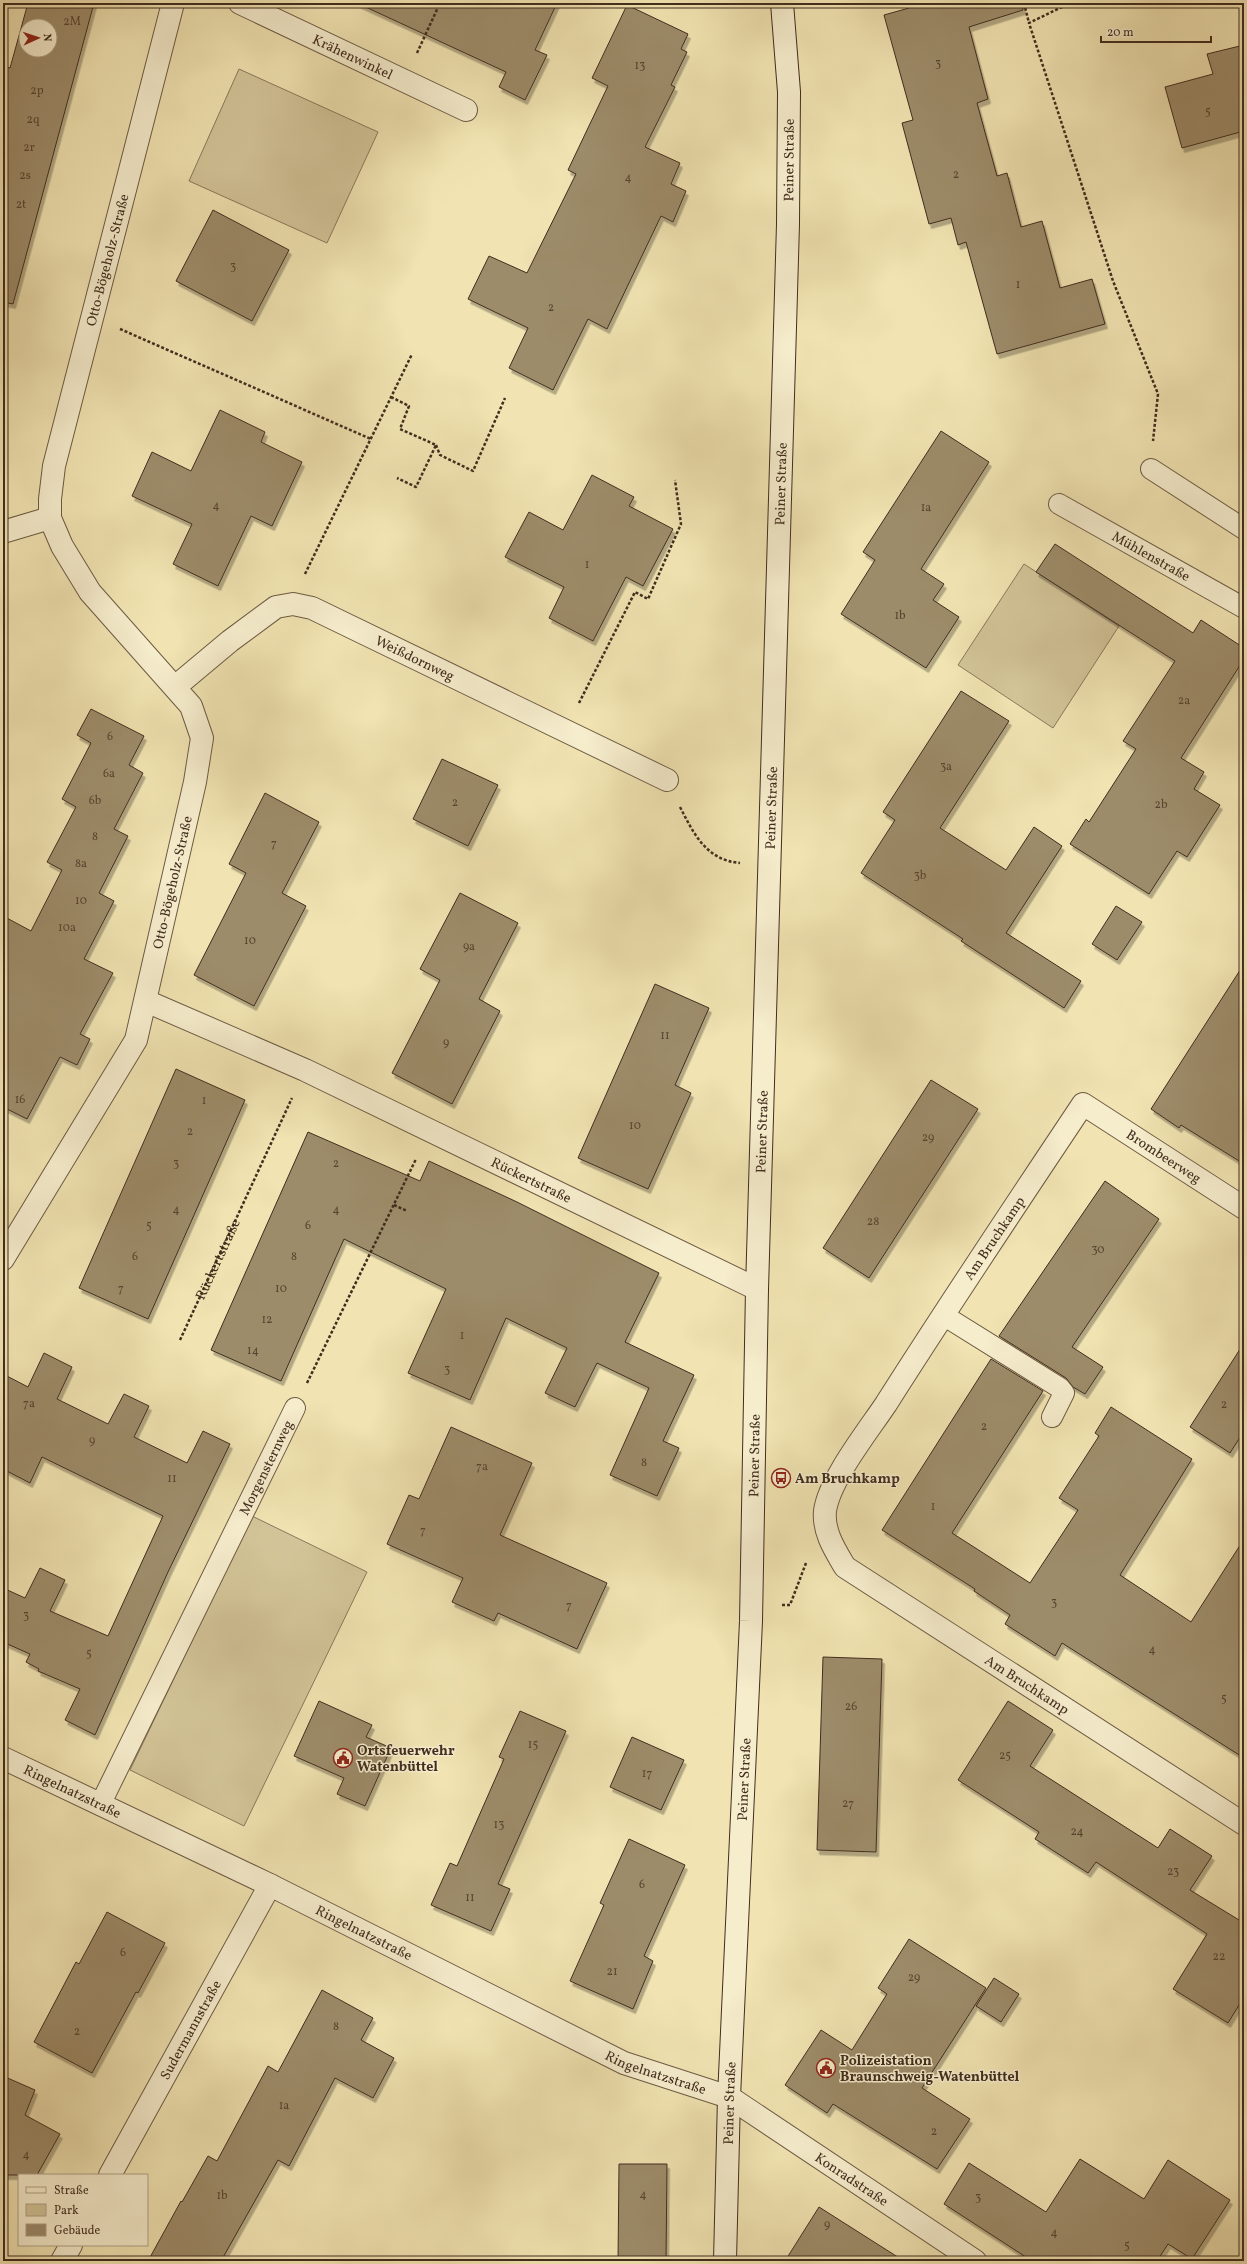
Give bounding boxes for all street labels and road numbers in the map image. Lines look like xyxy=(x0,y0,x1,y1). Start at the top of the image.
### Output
street label: Krähenwinkel xyxy=(309,31,396,85)
street label: Peiner Straße xyxy=(780,118,800,202)
street label: Otto-Bögeholz-Straße xyxy=(82,192,135,328)
street label: Peiner Straße xyxy=(771,442,793,526)
street label: Mühlenstraße xyxy=(1108,528,1194,587)
street label: Weißdornweg xyxy=(372,632,457,686)
street label: Peiner Straße xyxy=(762,766,783,850)
street label: Otto-Bögeholz-Straße xyxy=(149,814,198,951)
street label: Peiner Straße xyxy=(752,1090,774,1173)
street label: Brombeerweg xyxy=(1122,1126,1204,1189)
street label: Rückertstraße xyxy=(488,1154,574,1209)
street label: Am Bruchkamp xyxy=(960,1193,1030,1284)
street label: Rückertstraße xyxy=(192,1216,246,1303)
street label: Peiner Straße xyxy=(745,1414,766,1497)
street label: Morgensternweg xyxy=(236,1417,299,1519)
street label: Am Bruchkamp xyxy=(981,1651,1072,1720)
street label: Peiner Straße xyxy=(734,1737,757,1821)
street label: Ringelnatzstraße xyxy=(20,1761,124,1824)
street label: Ringelnatzstraße xyxy=(312,1901,415,1966)
street label: Sudermannstraße xyxy=(156,1977,227,2084)
street label: Ringelnatzstraße xyxy=(601,2047,709,2100)
street label: Peiner Straße xyxy=(720,2061,742,2145)
street label: Konradstraße xyxy=(811,2149,892,2212)

